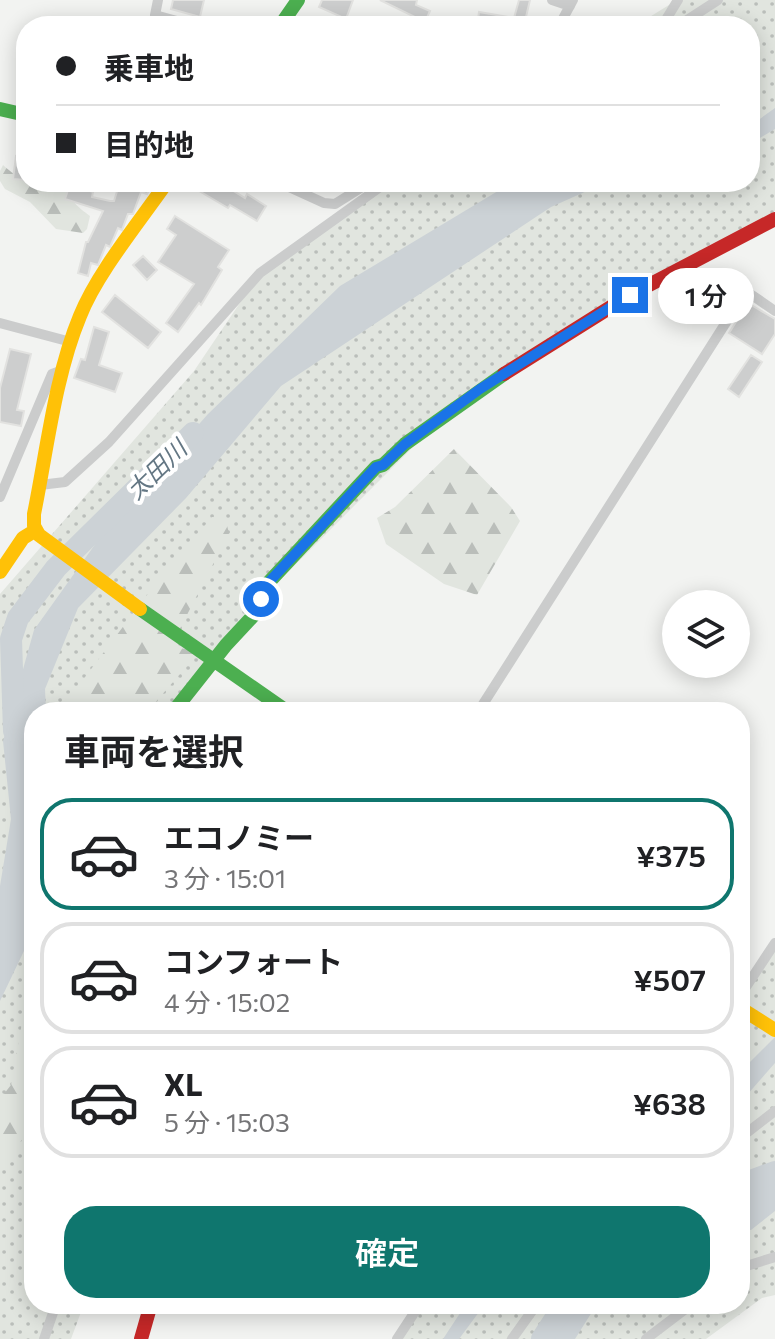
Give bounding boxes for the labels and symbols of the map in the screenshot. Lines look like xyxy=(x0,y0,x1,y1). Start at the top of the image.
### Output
callout: 1 分 xyxy=(658,267,754,323)
route end xyxy=(612,277,648,313)
water label: 太田川 xyxy=(120,431,194,504)
route start xyxy=(243,581,279,617)

